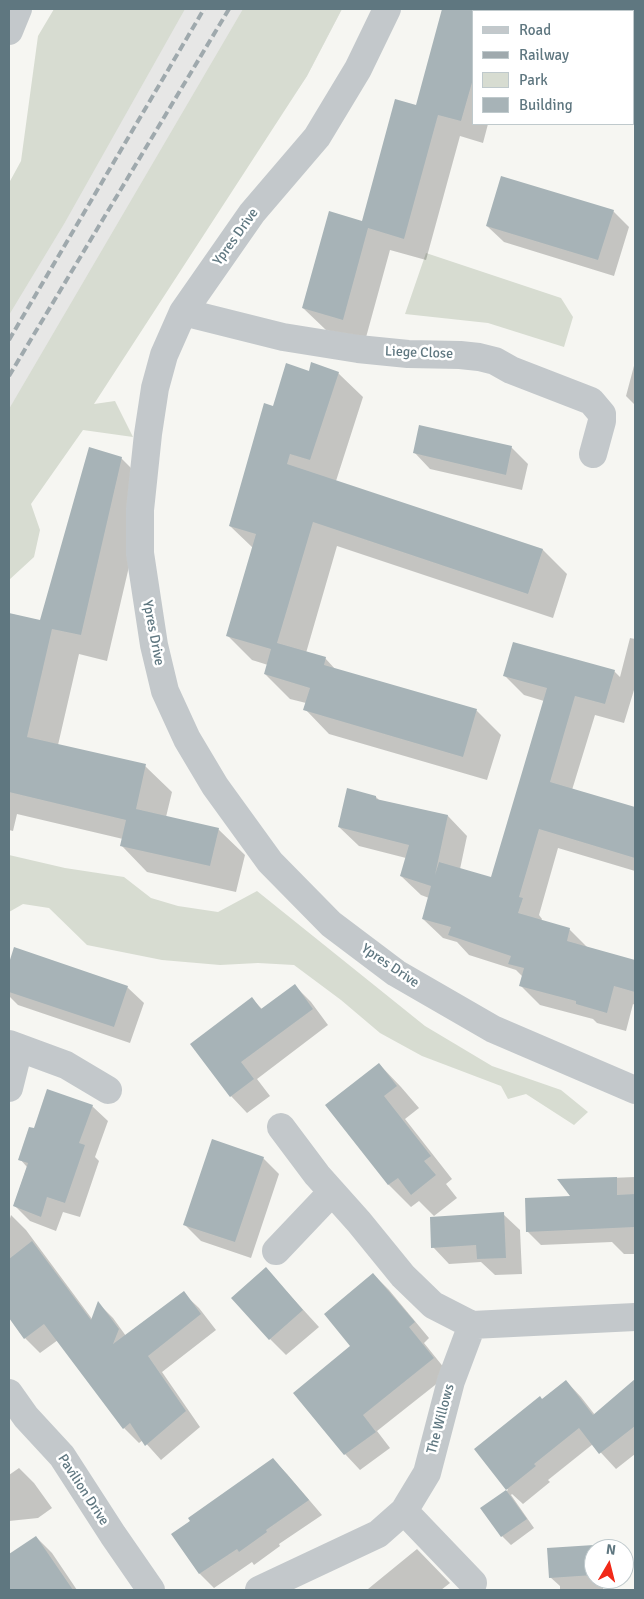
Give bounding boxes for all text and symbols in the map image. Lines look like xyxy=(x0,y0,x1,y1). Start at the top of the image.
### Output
legend xyxy=(472,10,634,125)
text: Road xyxy=(519,21,551,39)
text: Railway xyxy=(519,46,569,64)
text: Park xyxy=(519,71,548,89)
text: Building xyxy=(519,96,573,114)
street label: Ypres Drive xyxy=(210,205,262,269)
street label: Liege Close xyxy=(385,343,453,363)
street label: Ypres Drive xyxy=(138,599,168,667)
street label: Ypres Drive xyxy=(358,941,422,991)
street label: The Willows xyxy=(424,1382,458,1456)
street label: Pavilion Drive xyxy=(54,1451,112,1529)
north arrow xyxy=(584,1539,634,1589)
text: N xyxy=(605,1541,617,1559)

